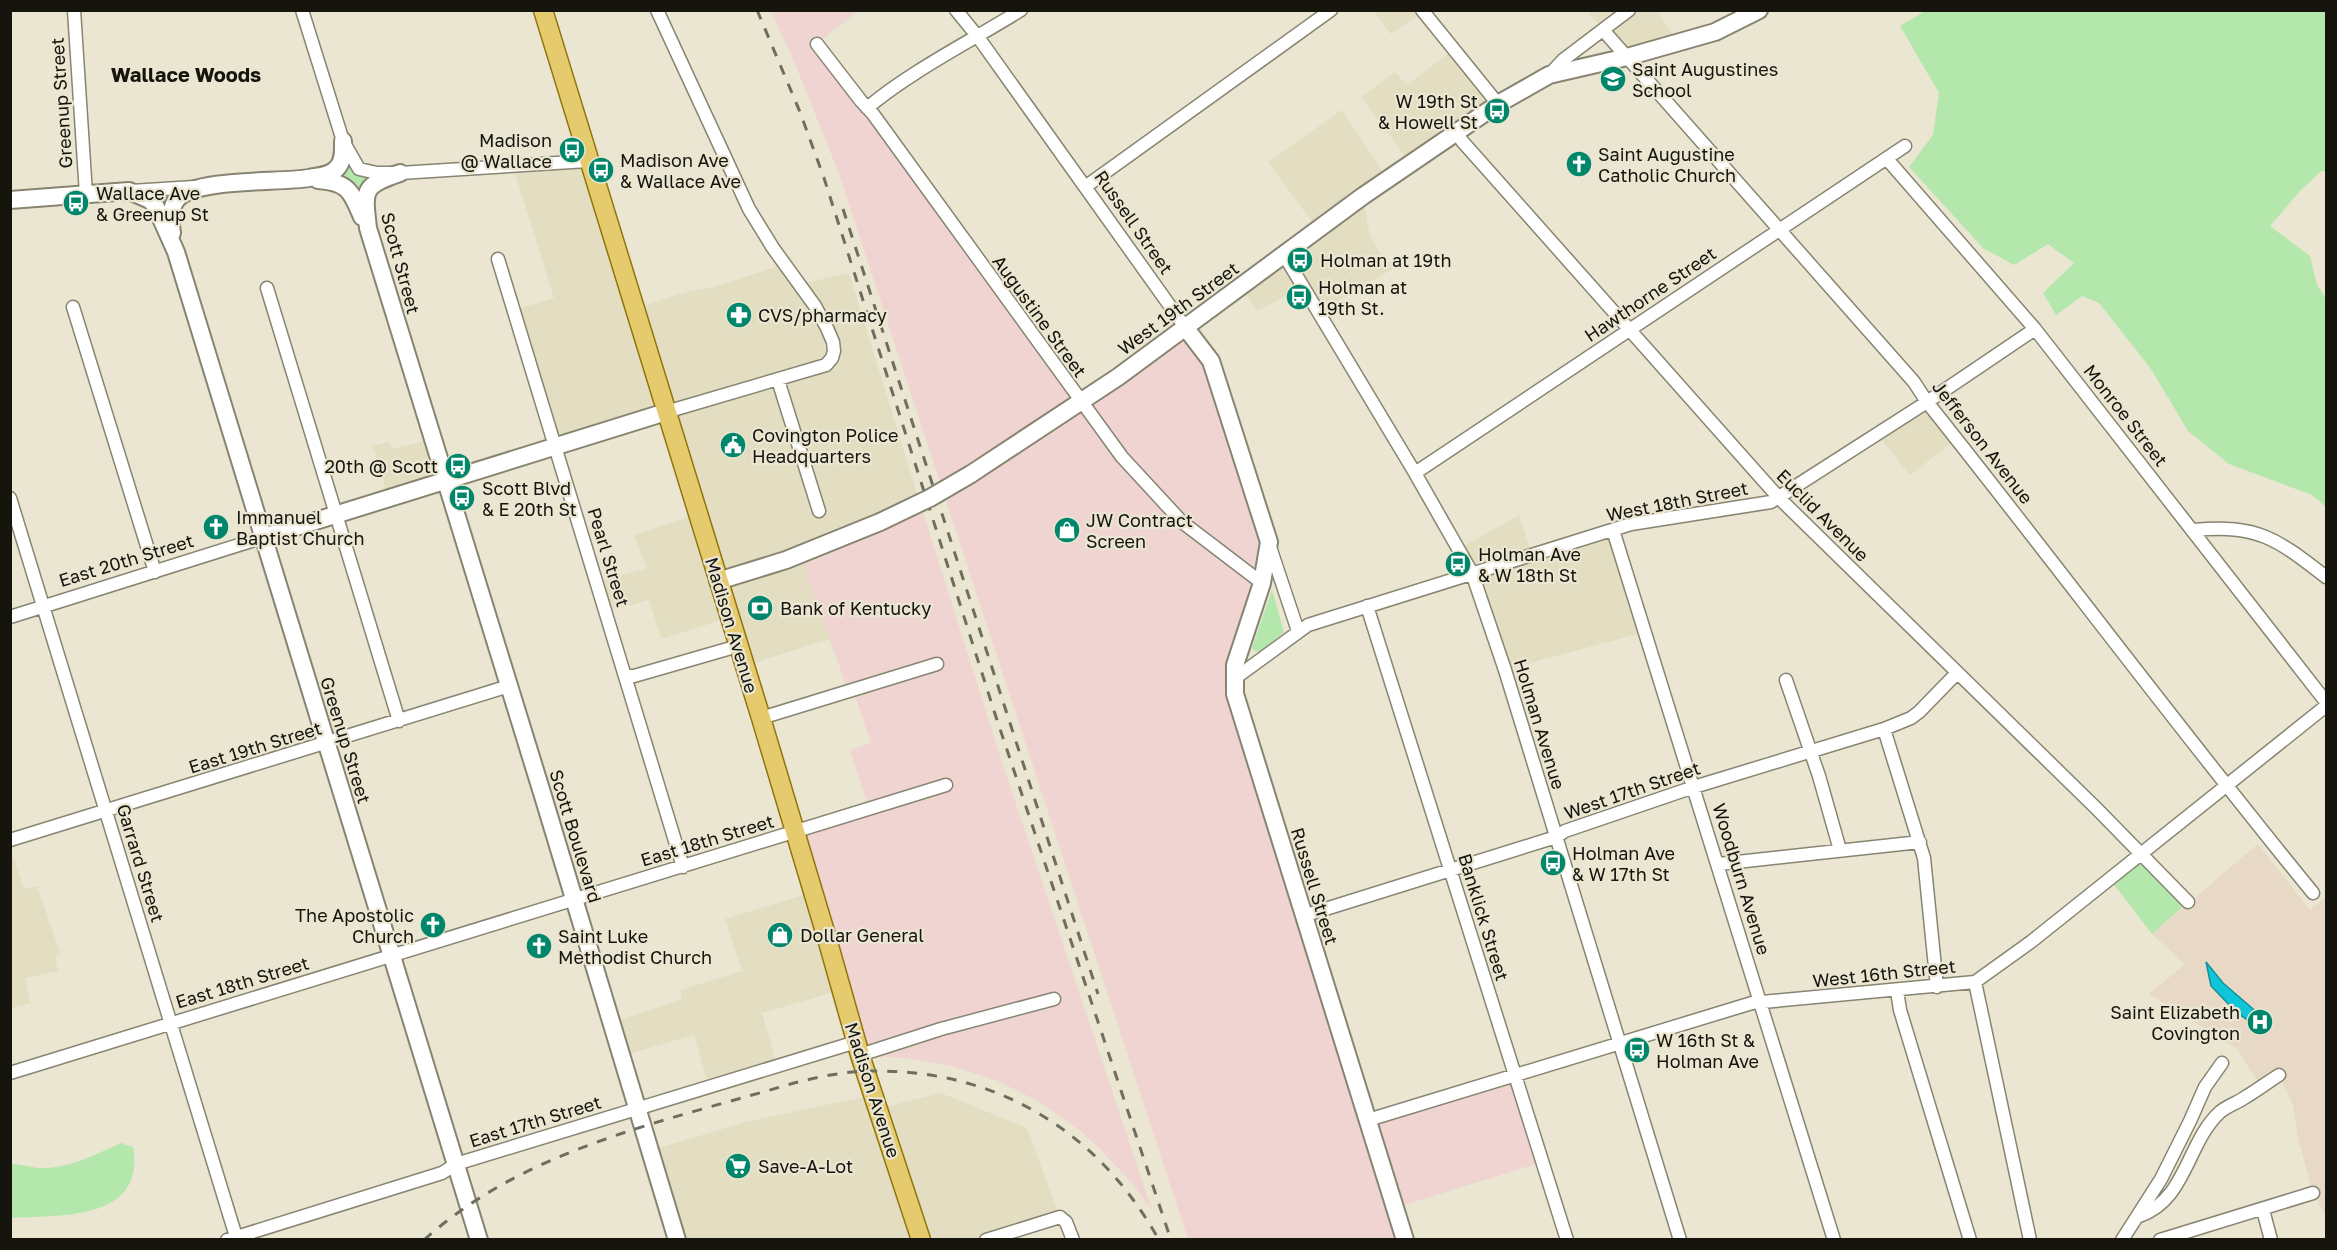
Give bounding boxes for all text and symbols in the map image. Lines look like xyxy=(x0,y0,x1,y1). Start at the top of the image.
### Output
street label: Greenup Street xyxy=(45,37,77,169)
place label: Saint Augustines School xyxy=(1632,58,1778,101)
district label: Wallace Woods xyxy=(111,62,261,86)
school or university icon: Saint Augustines School xyxy=(1598,64,1628,94)
place label: W 19th St & Howell St xyxy=(1378,90,1478,133)
bus stop icon: W 19th St & Howell St xyxy=(1482,96,1512,126)
place label: Madison @ Wallace xyxy=(460,129,552,172)
bus stop icon: Madison @ Wallace xyxy=(557,135,587,165)
place label: Saint Augustine Catholic Church xyxy=(1598,143,1736,186)
place label: Madison Ave & Wallace Ave xyxy=(620,149,741,192)
church icon: Saint Augustine Catholic Church xyxy=(1564,149,1594,179)
bus stop icon: Madison Ave & Wallace Ave xyxy=(586,155,616,185)
street label: Russell Street xyxy=(1090,166,1178,278)
place label: Wallace Ave & Greenup St xyxy=(96,182,209,225)
bus stop icon: Wallace Ave & Greenup St xyxy=(61,188,91,218)
street label: Scott Street xyxy=(377,210,425,316)
street label: Hawthorne Street xyxy=(1580,242,1720,346)
bus stop icon: Holman at 19th xyxy=(1285,245,1315,275)
place label: Holman at 19th xyxy=(1320,249,1452,271)
street label: Augustine Street xyxy=(988,251,1092,381)
street label: West 19th Street xyxy=(1113,257,1243,359)
place label: Holman at 19th St. xyxy=(1318,276,1407,319)
bus stop icon: Holman at 19th St. xyxy=(1284,282,1314,312)
pharmacy icon: CVS/pharmacy xyxy=(724,300,754,330)
place label: CVS/pharmacy xyxy=(758,304,887,326)
street label: Monroe Street xyxy=(2079,360,2173,470)
street label: Jefferson Avenue xyxy=(1928,376,2038,508)
place label: Covington Police Headquarters xyxy=(752,424,899,467)
public building icon: Covington Police Headquarters xyxy=(718,430,748,460)
bus stop icon: 20th @ Scott xyxy=(443,451,473,481)
place label: 20th @ Scott xyxy=(324,455,438,477)
street label: Euclid Avenue xyxy=(1772,464,1874,566)
street label: West 18th Street xyxy=(1604,476,1750,526)
place label: Scott Blvd & E 20th St xyxy=(482,477,577,520)
bus stop icon: Scott Blvd & E 20th St xyxy=(447,483,477,513)
street label: Pearl Street xyxy=(583,505,635,609)
place label: Immanuel Baptist Church xyxy=(236,506,364,549)
place label: JW Contract Screen xyxy=(1086,509,1193,552)
church icon: Immanuel Baptist Church xyxy=(201,512,231,542)
shop icon: JW Contract Screen xyxy=(1052,515,1082,545)
street label: East 20th Street xyxy=(56,529,196,591)
place label: Holman Ave & W 18th St xyxy=(1478,543,1581,586)
bus stop icon: Holman Ave & W 18th St xyxy=(1443,549,1473,579)
street label: Madison Avenue xyxy=(701,554,763,696)
bank icon: Bank of Kentucky xyxy=(745,593,775,623)
place label: Bank of Kentucky xyxy=(780,597,931,619)
street label: Holman Avenue xyxy=(1510,656,1570,792)
street label: Greenup Street xyxy=(316,674,376,806)
street label: East 19th Street xyxy=(186,716,324,778)
street label: West 17th Street xyxy=(1561,756,1703,824)
street label: Scott Boulevard xyxy=(545,767,607,905)
street label: Garrard Street xyxy=(113,801,169,925)
street label: Woodburn Avenue xyxy=(1708,801,1776,957)
street label: East 18th Street xyxy=(638,809,776,871)
street label: Russell Street xyxy=(1287,825,1343,947)
place label: Holman Ave & W 17th St xyxy=(1572,842,1675,885)
bus stop icon: Holman Ave & W 17th St xyxy=(1538,848,1568,878)
street label: Banklick Street xyxy=(1454,851,1514,983)
place label: The Apostolic Church xyxy=(295,904,414,947)
church icon: The Apostolic Church xyxy=(418,910,448,940)
shop icon: Dollar General xyxy=(765,920,795,950)
place label: Dollar General xyxy=(800,924,924,946)
place label: Saint Luke Methodist Church xyxy=(558,925,712,968)
church icon: Saint Luke Methodist Church xyxy=(524,931,554,961)
street label: East 18th Street xyxy=(173,951,311,1013)
street label: West 16th Street xyxy=(1811,955,1957,991)
place label: Saint Elizabeth Covington xyxy=(2110,1001,2240,1044)
hospital icon: Saint Elizabeth Covington xyxy=(2245,1007,2275,1037)
street label: Madison Avenue xyxy=(841,1020,905,1160)
place label: W 16th St & Holman Ave xyxy=(1656,1029,1759,1072)
bus stop icon: W 16th St & Holman Ave xyxy=(1622,1035,1652,1065)
street label: East 17th Street xyxy=(467,1091,603,1151)
supermarket icon: Save-A-Lot xyxy=(723,1151,753,1181)
place label: Save-A-Lot xyxy=(758,1155,853,1177)

